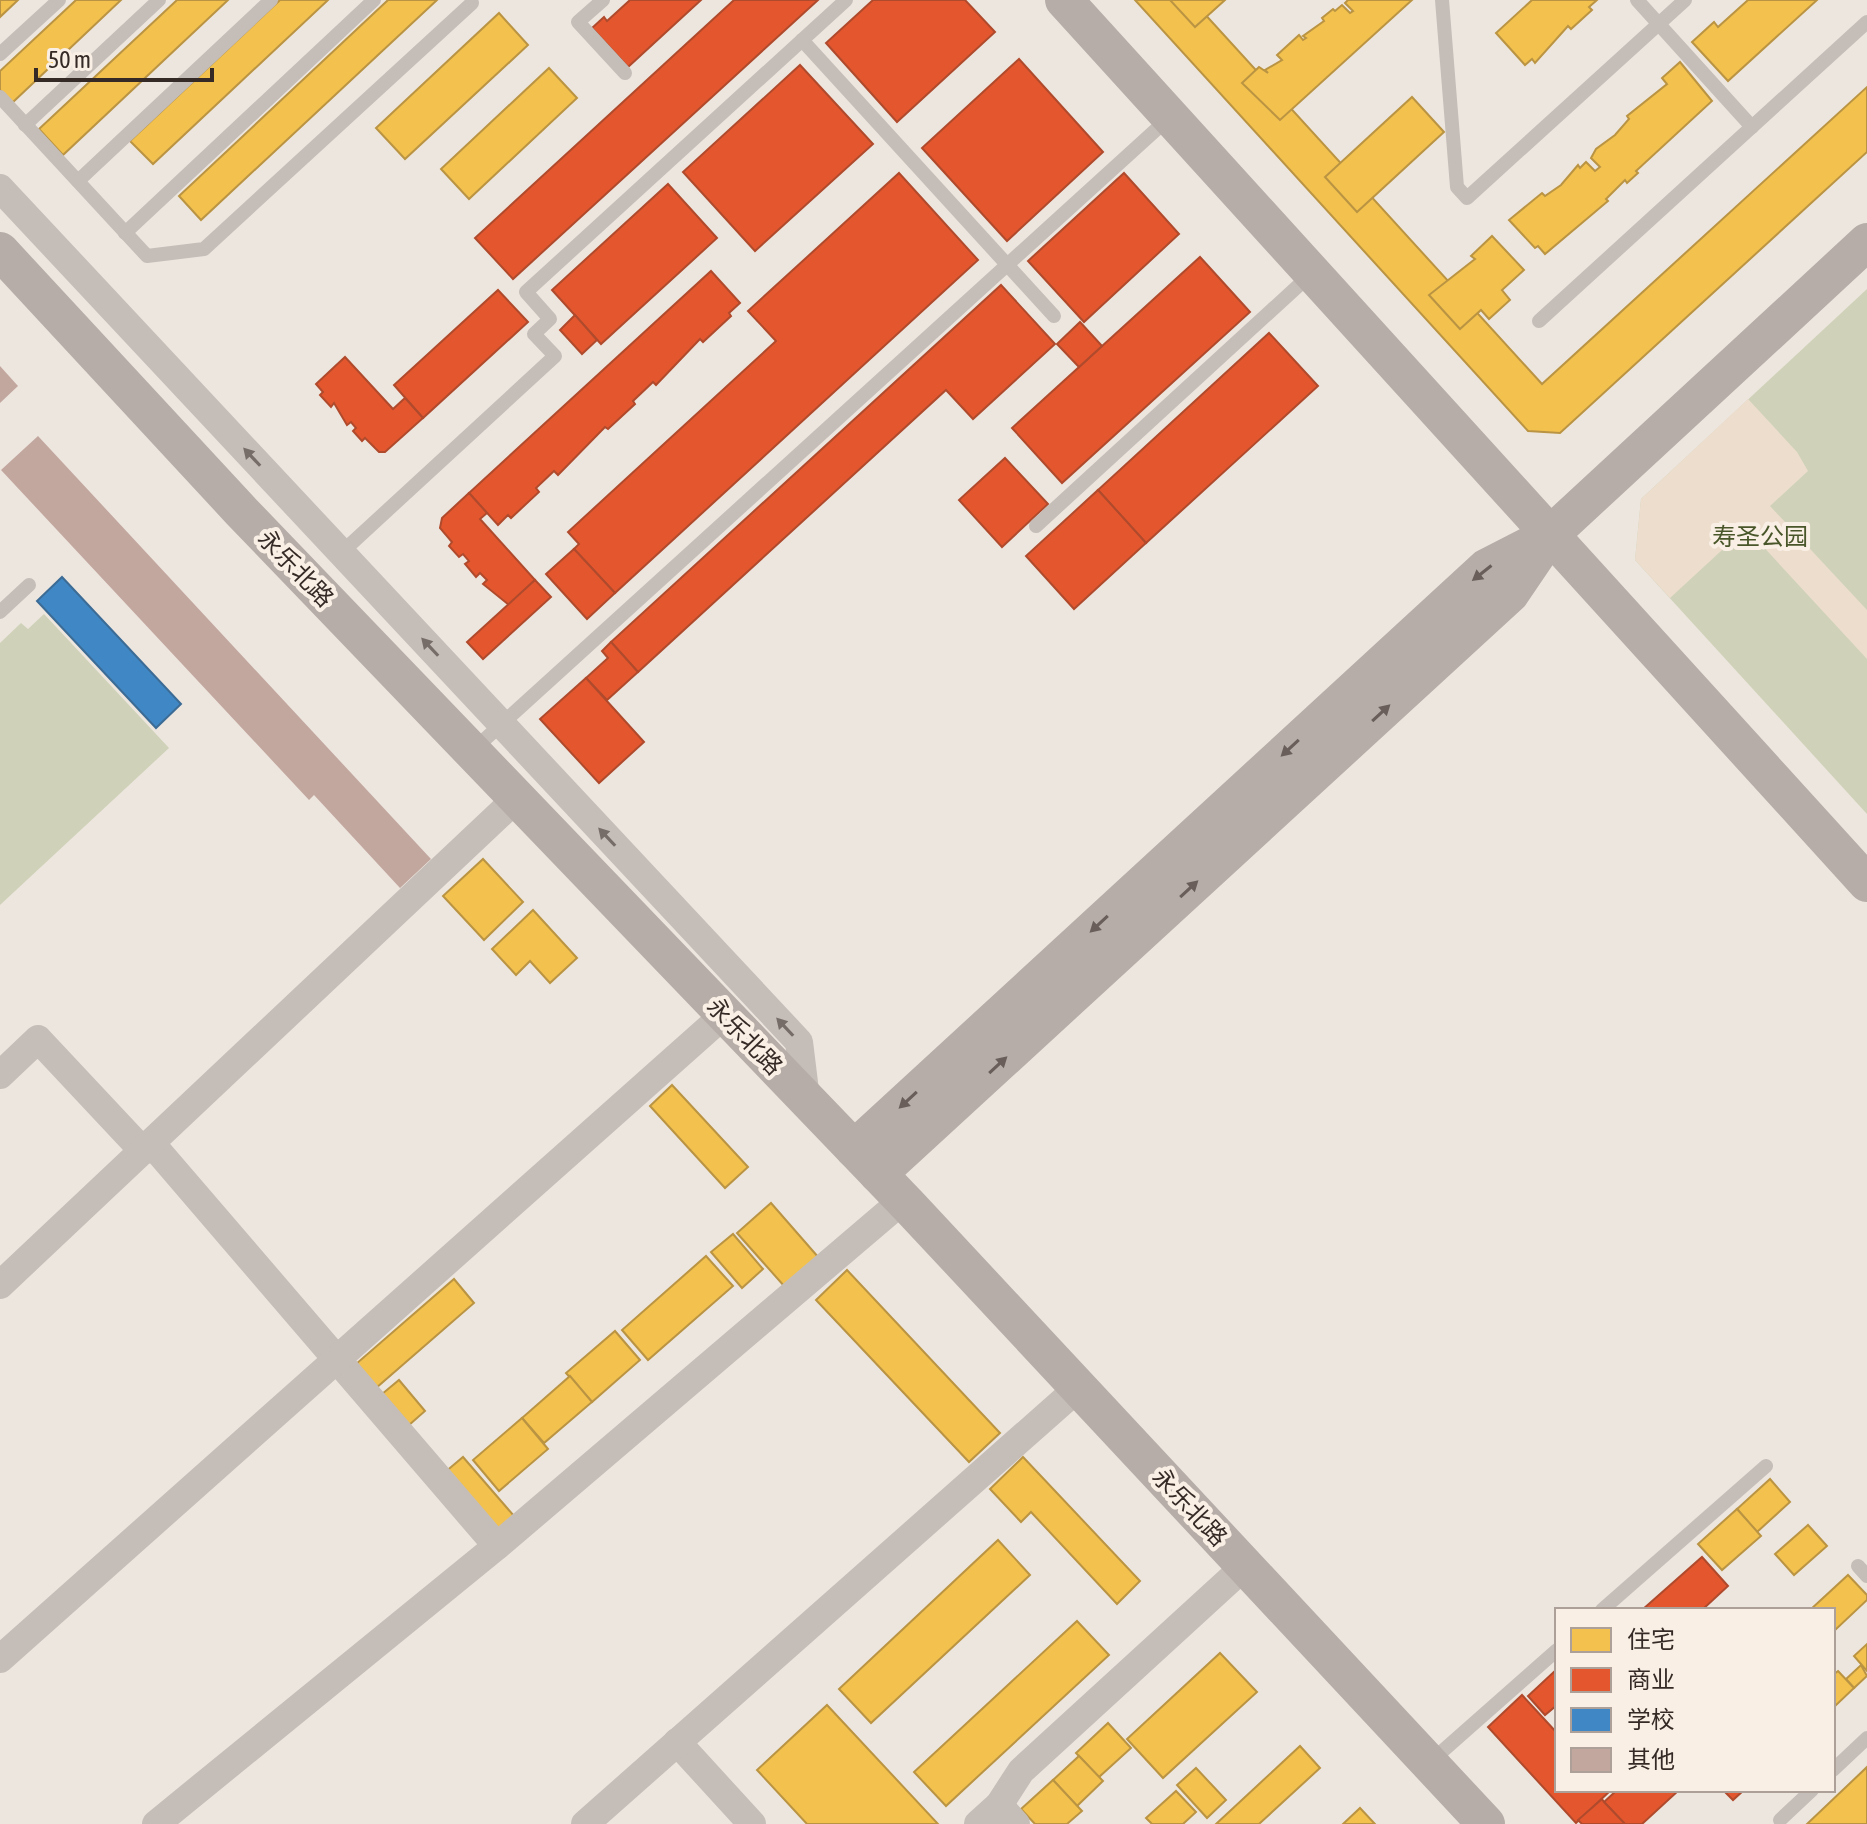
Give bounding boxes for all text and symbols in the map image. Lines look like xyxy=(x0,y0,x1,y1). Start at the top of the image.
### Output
scale bar xyxy=(36,32,212,82)
text: 50 m xyxy=(48,46,91,73)
one-way arrow xyxy=(243,448,261,467)
park label: 寿圣公园 xyxy=(1712,523,1808,550)
street label: 永乐北路 xyxy=(253,524,339,612)
one-way arrow xyxy=(1472,564,1492,580)
one-way arrow xyxy=(421,638,439,657)
one-way arrow xyxy=(1371,704,1390,722)
one-way arrow xyxy=(1281,738,1300,756)
one-way arrow xyxy=(599,827,617,846)
one-way arrow xyxy=(1179,880,1198,898)
one-way arrow xyxy=(1090,914,1109,932)
street label: 永乐北路 xyxy=(702,992,788,1080)
one-way arrow xyxy=(776,1017,794,1036)
one-way arrow xyxy=(988,1056,1007,1074)
one-way arrow xyxy=(898,1090,917,1108)
street label: 永乐北路 xyxy=(1147,1463,1233,1551)
legend xyxy=(1555,1608,1835,1792)
text: 住宅 xyxy=(1627,1626,1675,1653)
text: 商业 xyxy=(1627,1666,1675,1693)
text: 学校 xyxy=(1627,1706,1675,1733)
text: 其他 xyxy=(1627,1746,1675,1773)

